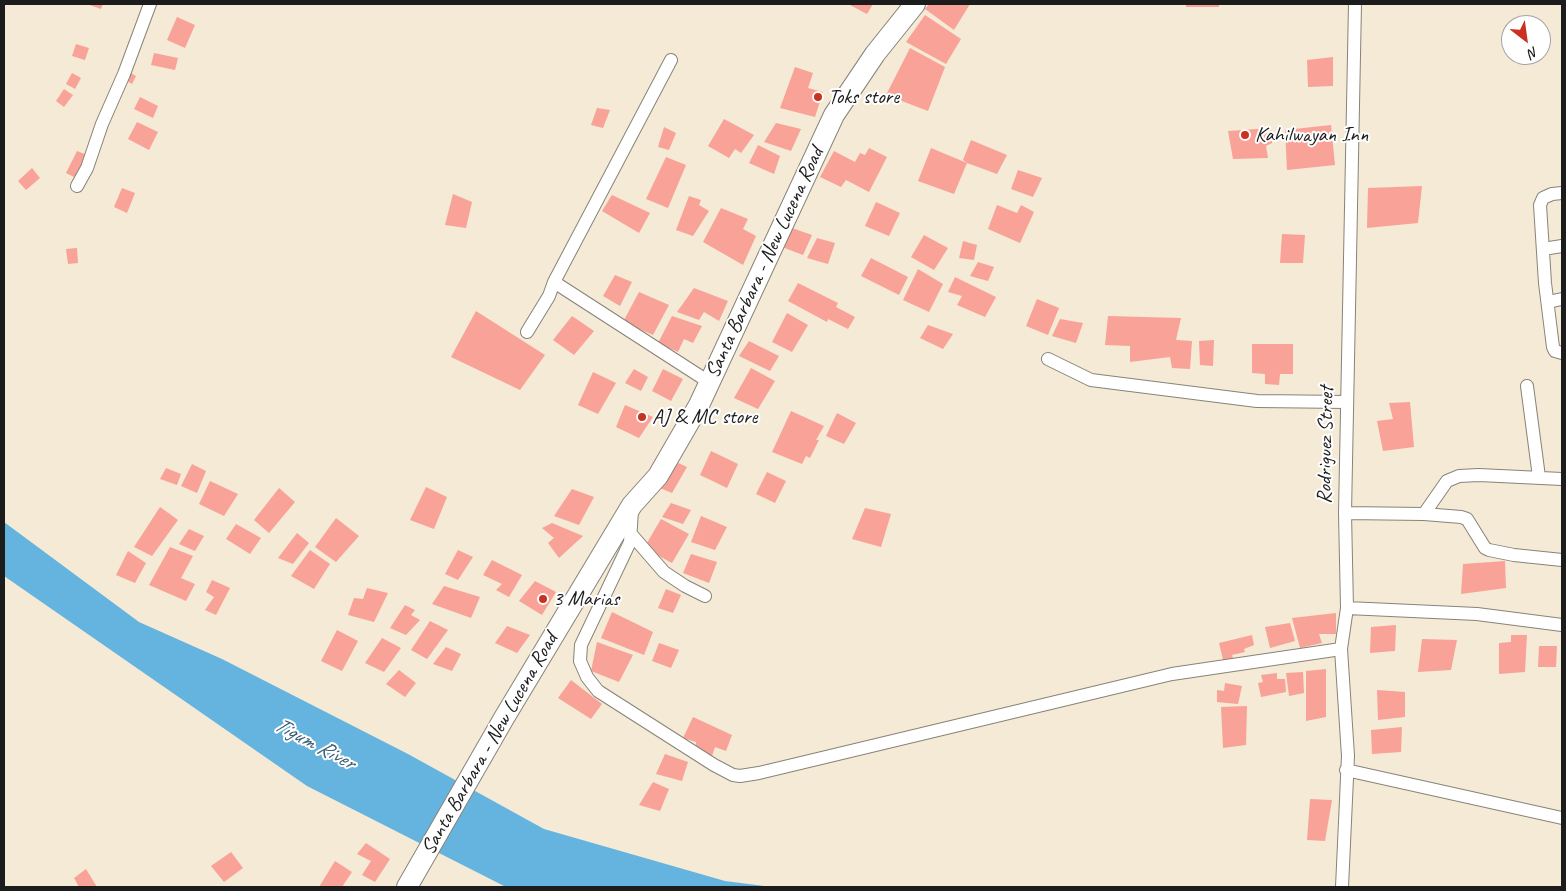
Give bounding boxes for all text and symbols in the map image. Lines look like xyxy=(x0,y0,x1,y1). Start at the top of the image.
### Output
north arrow xyxy=(1501,15,1551,65)
text: N xyxy=(1525,43,1541,62)
place label: Toks store xyxy=(828,84,899,110)
marker: Toks store xyxy=(812,91,824,103)
place label: Kahilwayan Inn xyxy=(1255,122,1368,148)
marker: Kahilwayan Inn xyxy=(1239,129,1251,141)
street label: Santa Barbara - New Lucena Road xyxy=(700,144,830,382)
street label: Rodriguez Street xyxy=(1312,386,1340,504)
place label: AJ & MC store xyxy=(652,404,757,430)
marker: AJ & MC store xyxy=(636,411,648,423)
place label: 3 Marias xyxy=(553,586,619,612)
marker: 3 Marias xyxy=(537,593,549,605)
street label: Santa Barbara - New Lucena Road xyxy=(416,629,564,859)
water label: Tigum River xyxy=(269,712,359,776)

